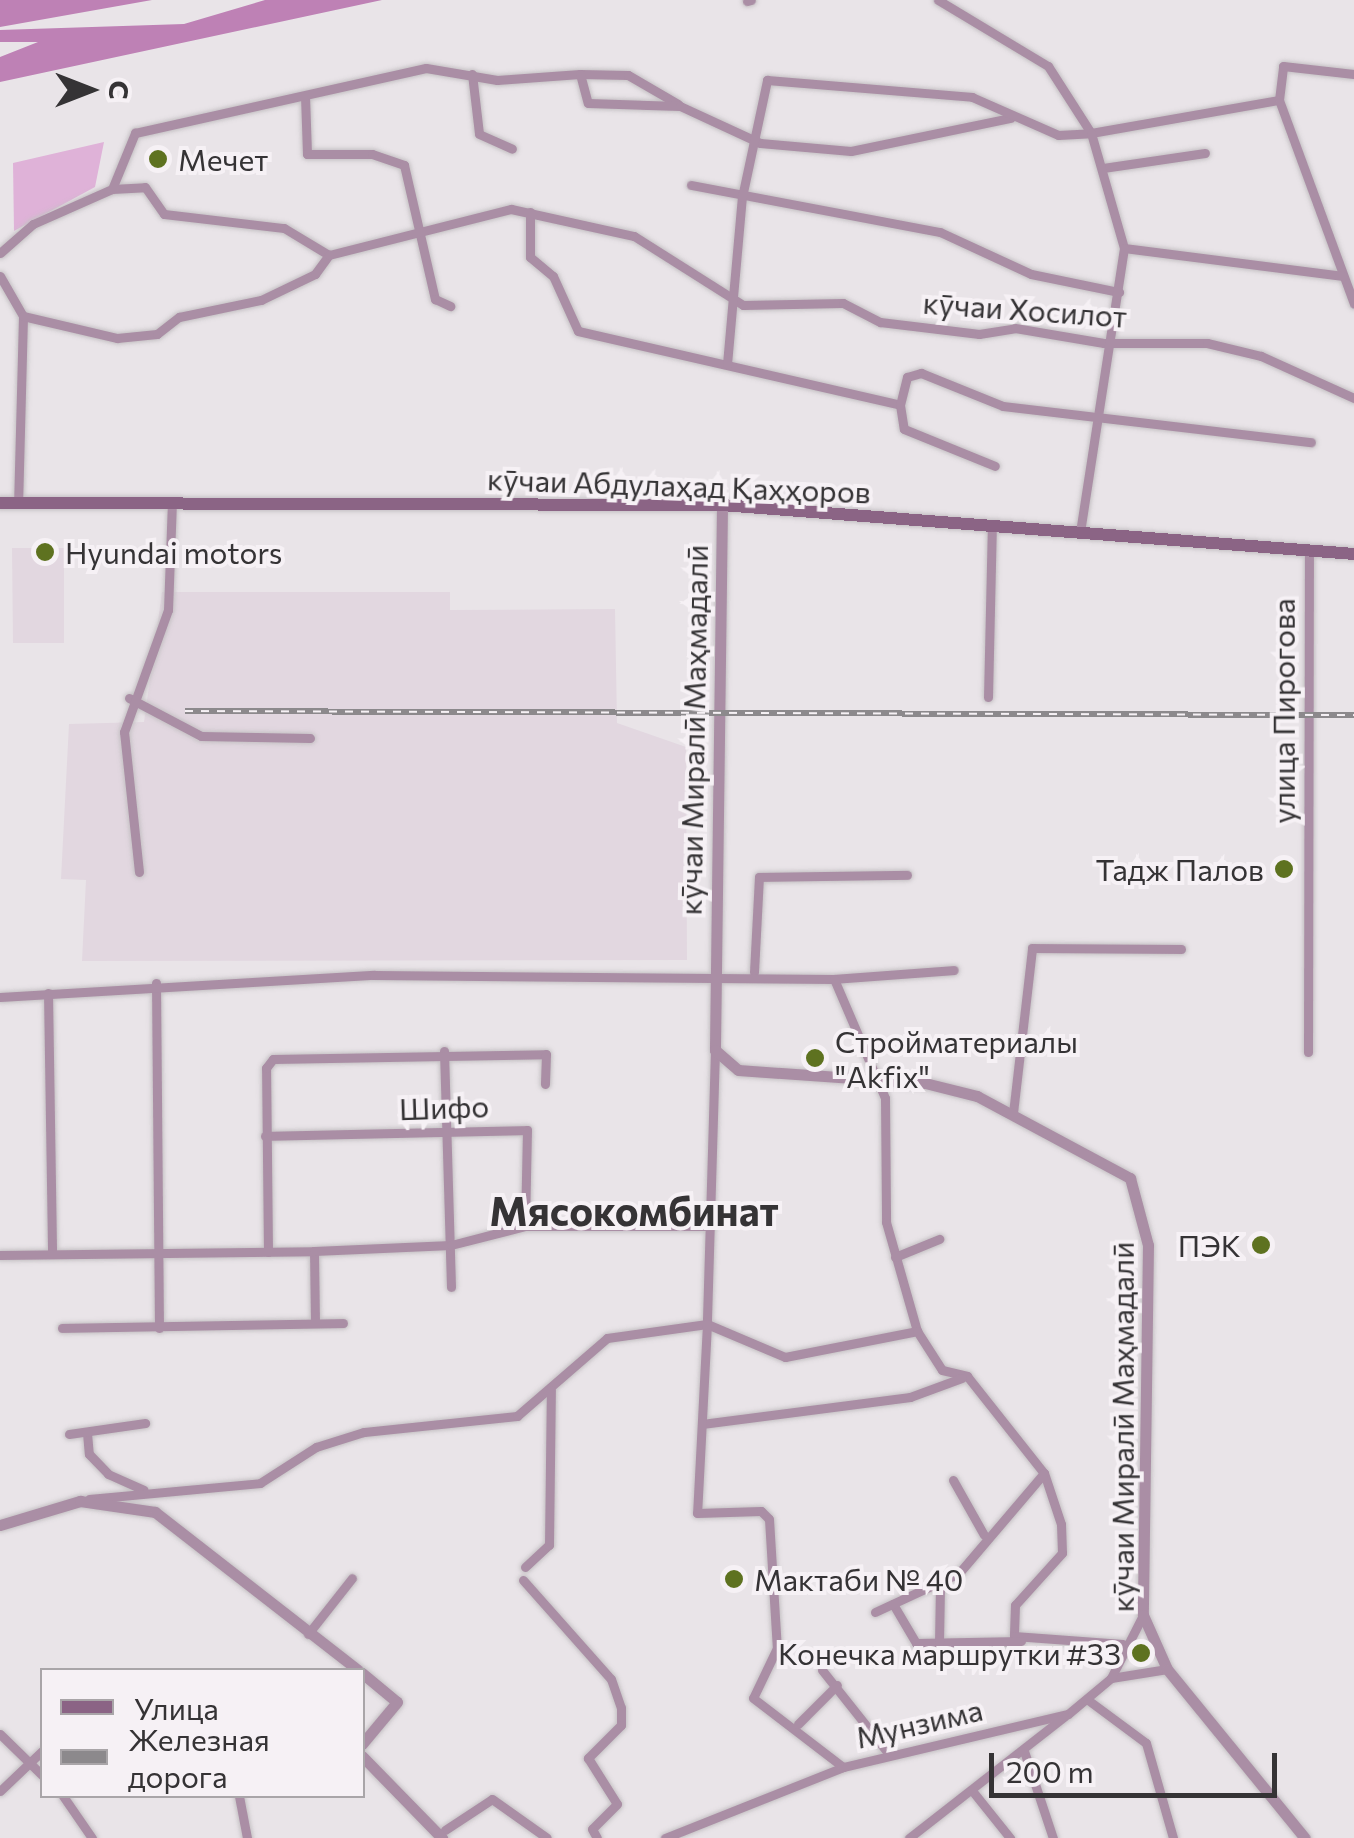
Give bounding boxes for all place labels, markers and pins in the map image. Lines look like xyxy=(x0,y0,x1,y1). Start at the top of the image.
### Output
place label: Мечет xyxy=(178,141,268,177)
marker: Мечет xyxy=(147,148,169,170)
place label: Hyundai motors xyxy=(65,534,282,570)
marker: Hyundai motors xyxy=(34,541,56,563)
place label: Тадж Палов xyxy=(1096,851,1264,887)
marker: Тадж Палов xyxy=(1273,858,1295,880)
place label: Стройматериалы "Akfix" xyxy=(835,1023,1078,1094)
marker: Стройматериалы "Akfix" xyxy=(804,1047,826,1069)
place label: ПЭК xyxy=(1178,1227,1241,1263)
marker: ПЭК xyxy=(1250,1234,1272,1256)
place label: Мактаби № 40 xyxy=(754,1561,963,1597)
marker: Мактаби № 40 xyxy=(723,1568,745,1590)
place label: Конечка маршрутки #33 xyxy=(778,1635,1121,1671)
marker: Конечка маршрутки #33 xyxy=(1130,1642,1152,1664)

